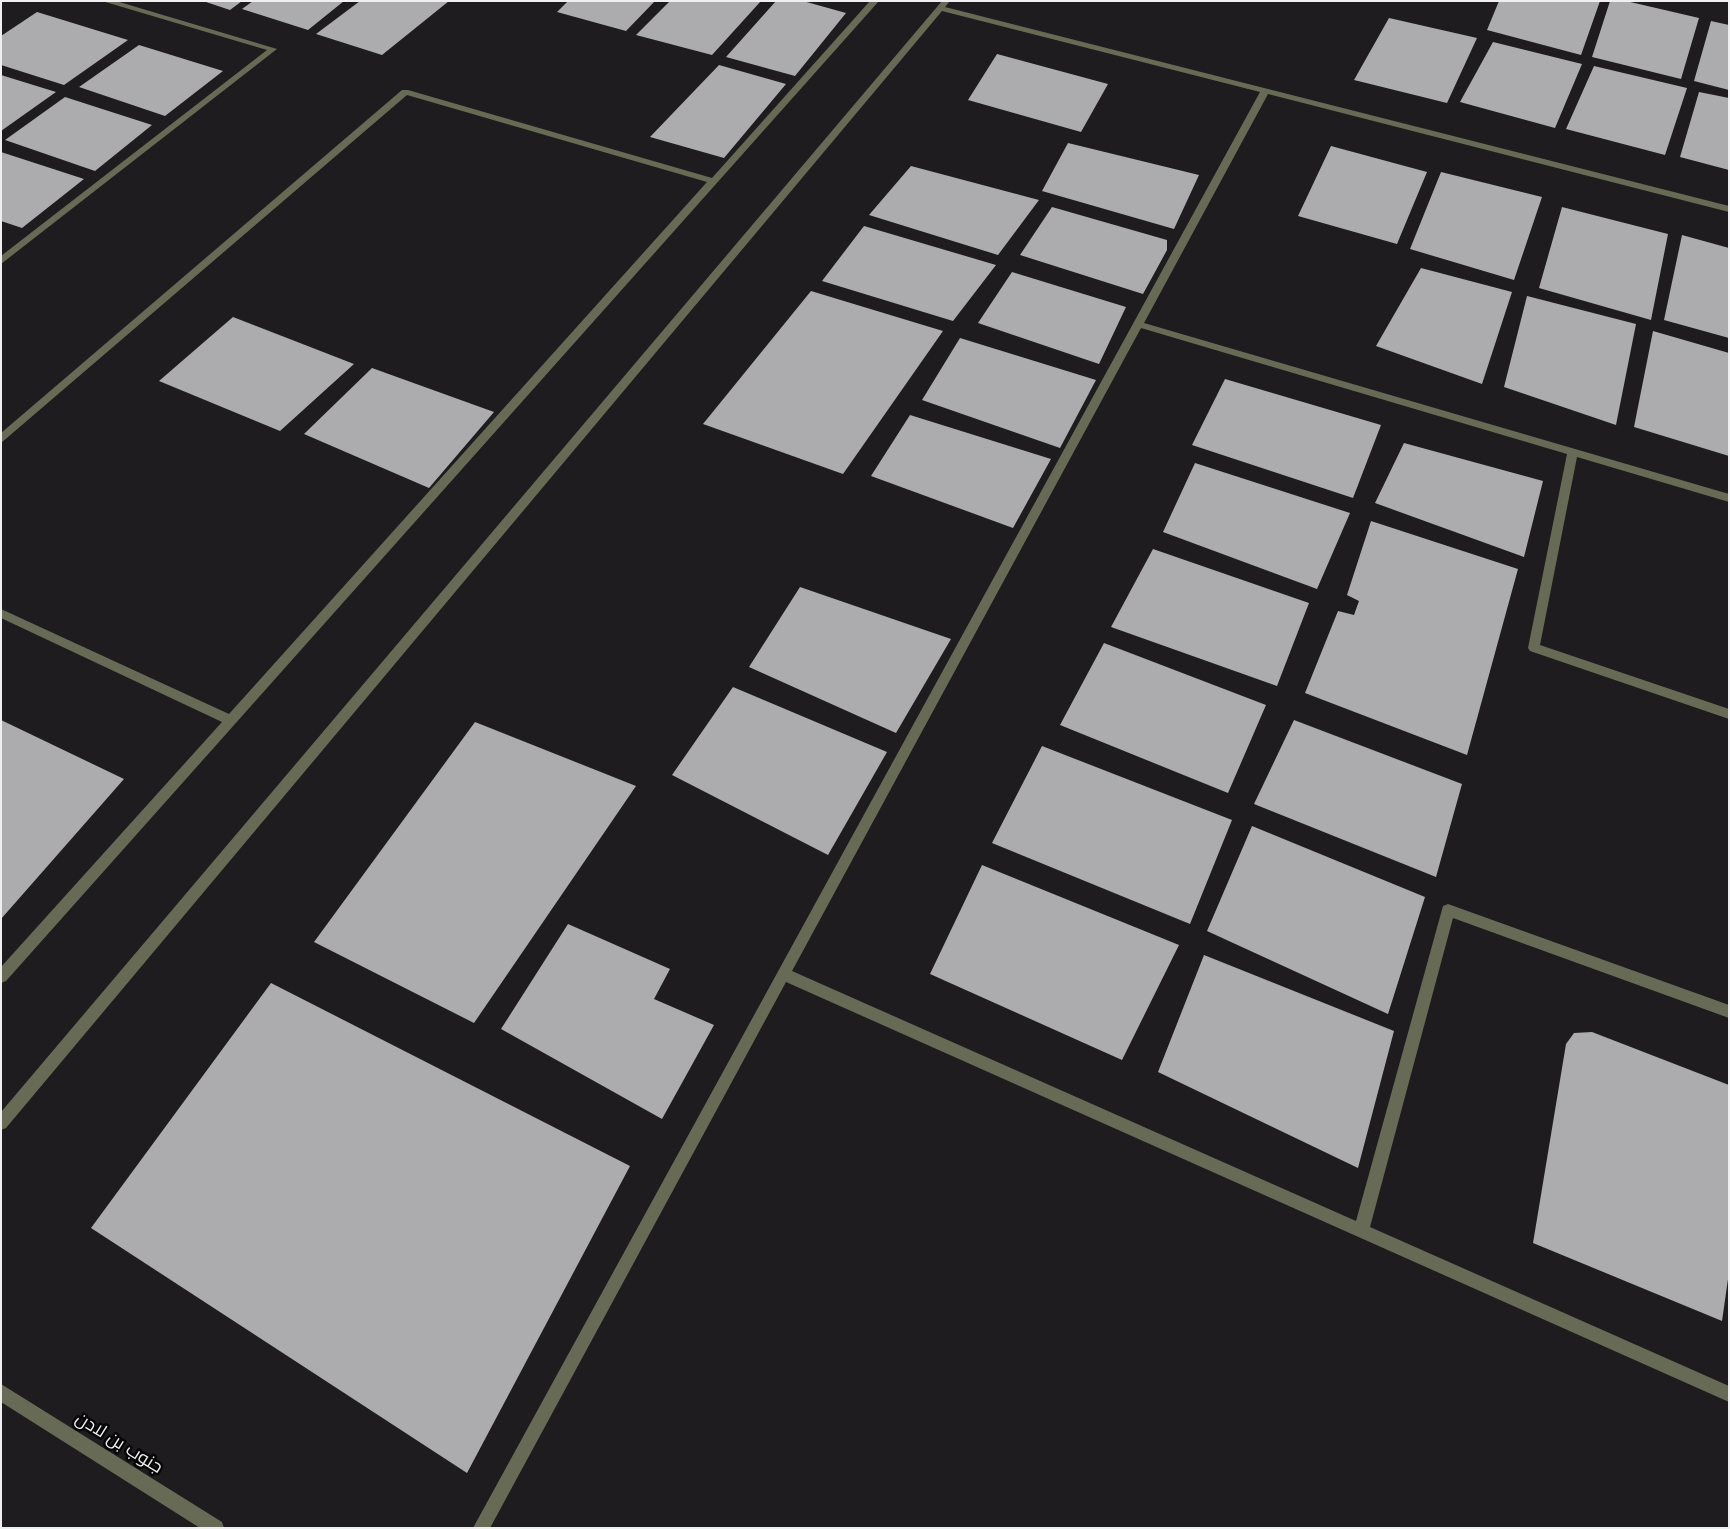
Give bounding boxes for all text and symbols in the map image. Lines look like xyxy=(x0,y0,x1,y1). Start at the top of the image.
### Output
street label: جنوب بن لادن xyxy=(71,1408,167,1478)

